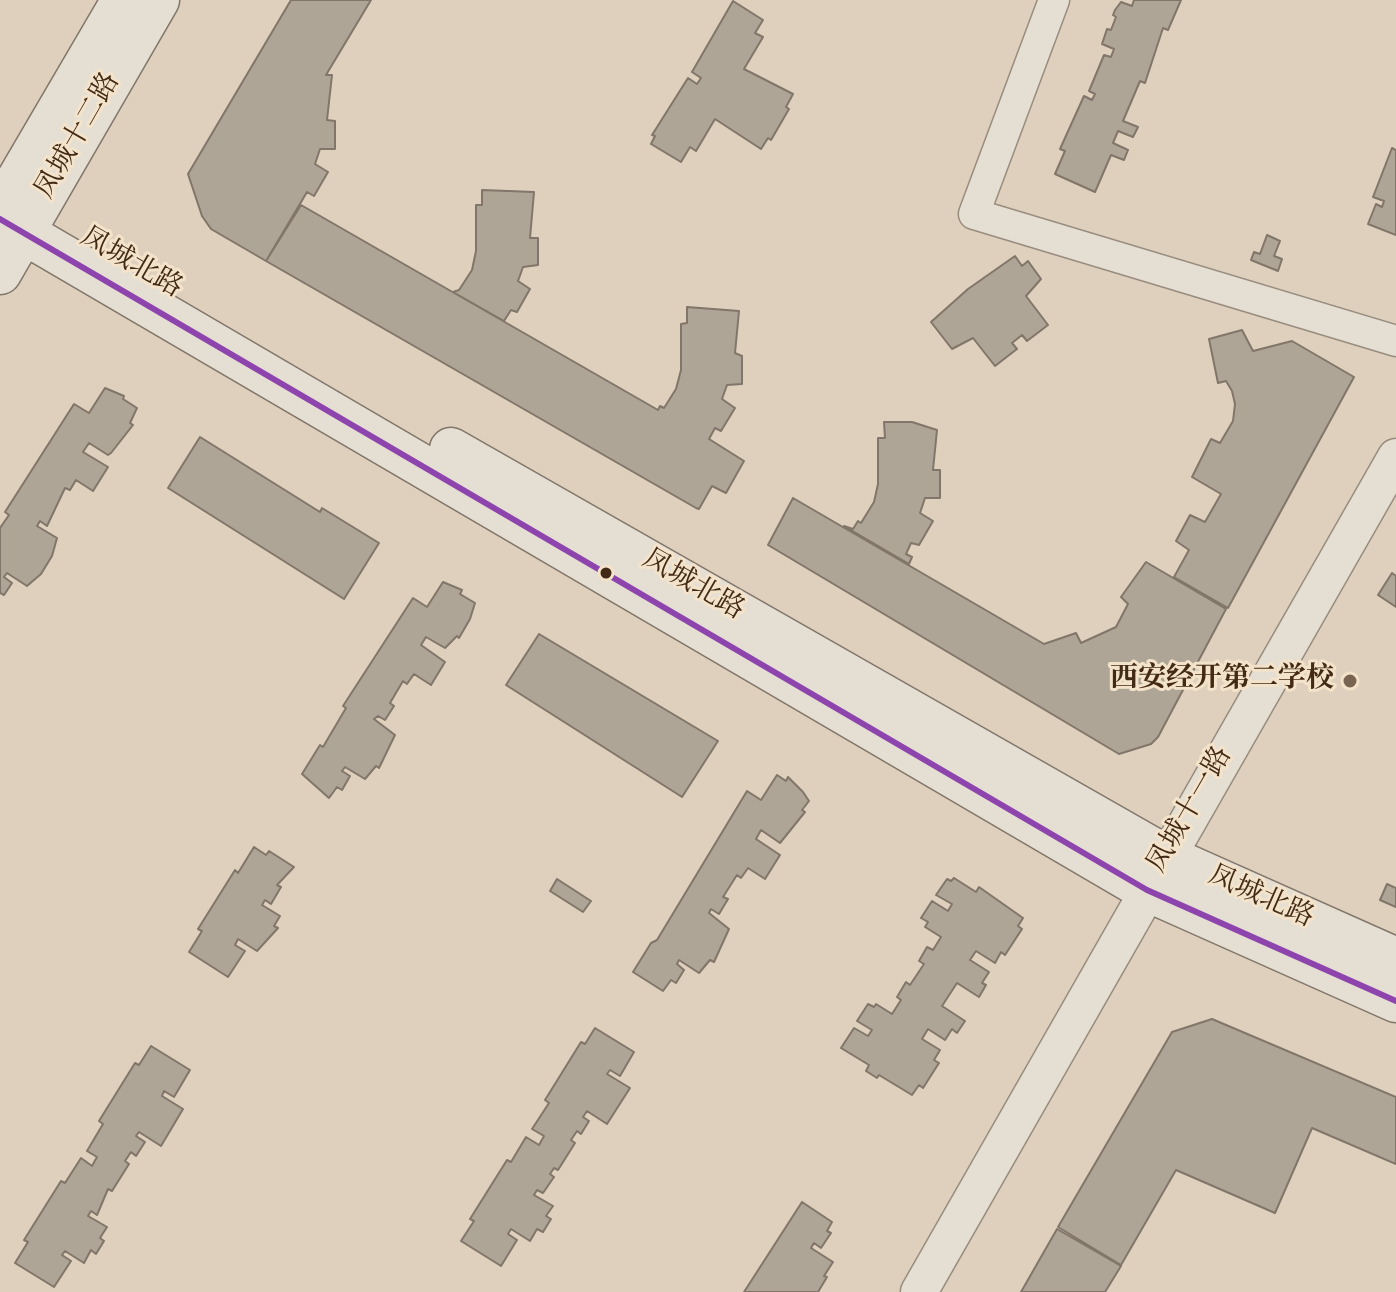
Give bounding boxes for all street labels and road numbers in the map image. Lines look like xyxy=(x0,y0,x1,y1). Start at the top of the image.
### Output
street label: 凤城十二路 xyxy=(30,68,130,206)
street label: 凤城北路 xyxy=(73,222,187,308)
street label: 凤城北路 xyxy=(635,544,749,630)
street label: 凤城十一路 xyxy=(1142,742,1242,880)
street label: 凤城北路 xyxy=(1202,861,1318,937)

